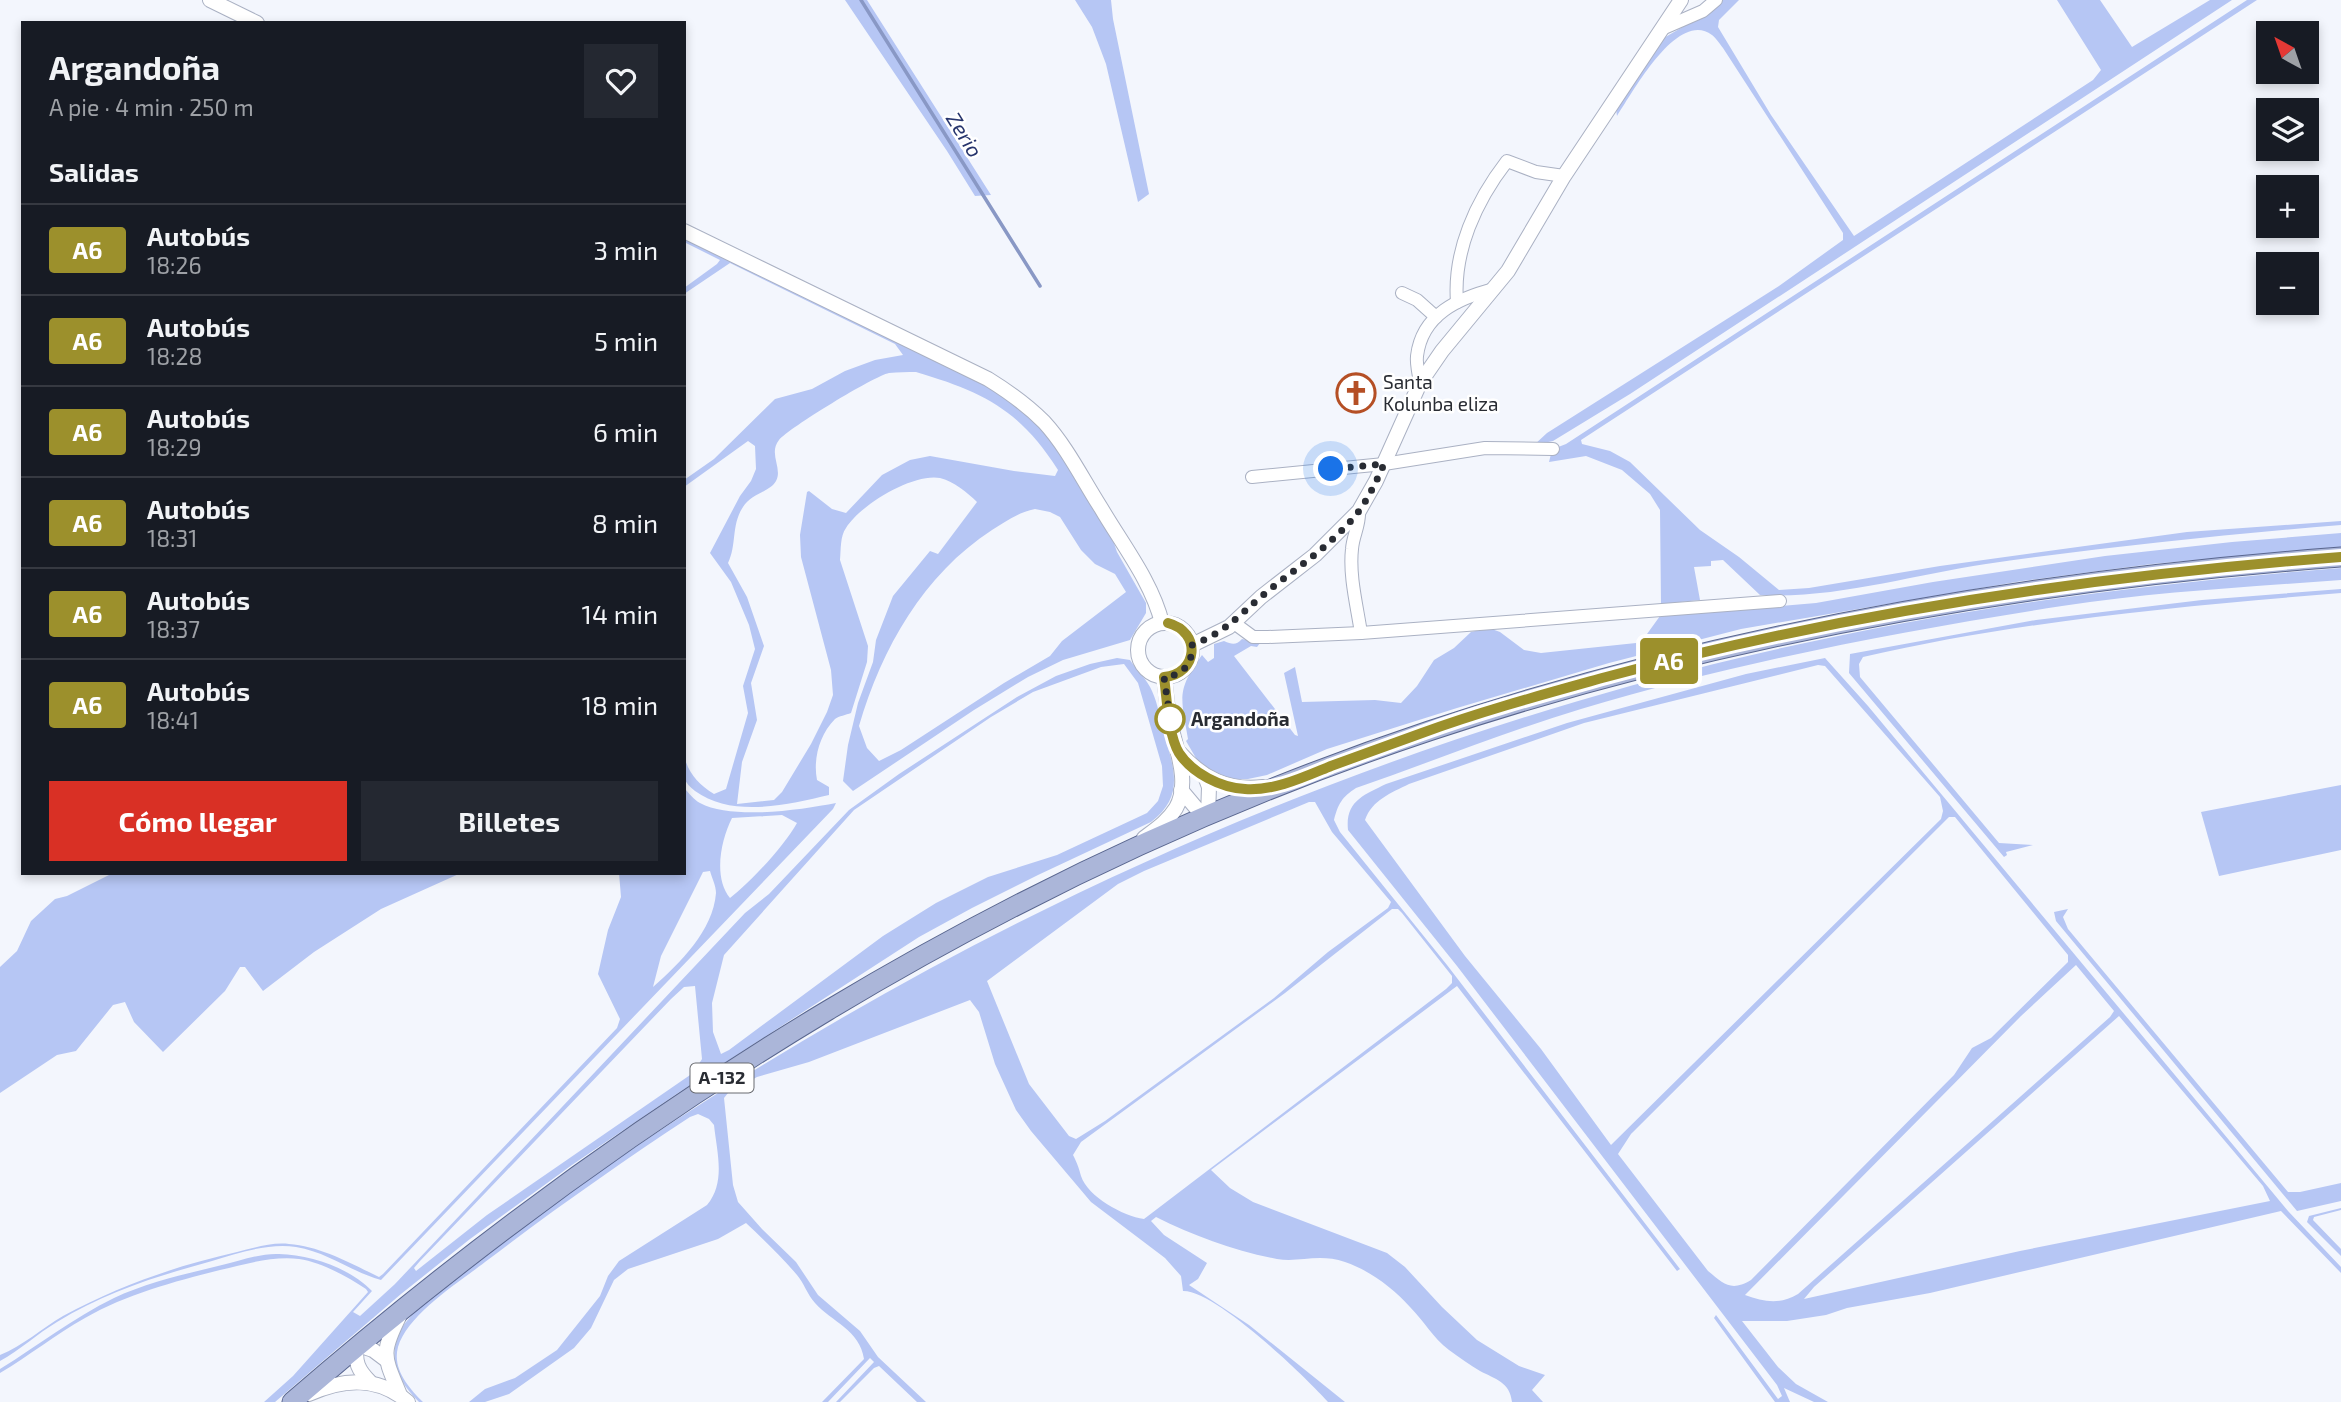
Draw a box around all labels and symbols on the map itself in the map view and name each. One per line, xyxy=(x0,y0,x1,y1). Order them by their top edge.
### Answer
north arrow xyxy=(2256,21,2319,84)
water label: Zerio xyxy=(942,107,989,161)
place label: Santa Kolunba eliza xyxy=(1383,370,1498,415)
church icon: Santa Kolunba eliza xyxy=(1335,372,1377,414)
your location xyxy=(1313,451,1348,486)
line badge: A6 xyxy=(1638,638,1700,684)
marker: Argandoña xyxy=(1155,704,1185,734)
place label: Argandoña xyxy=(1191,707,1290,730)
road number: A-132 xyxy=(690,1064,754,1092)

